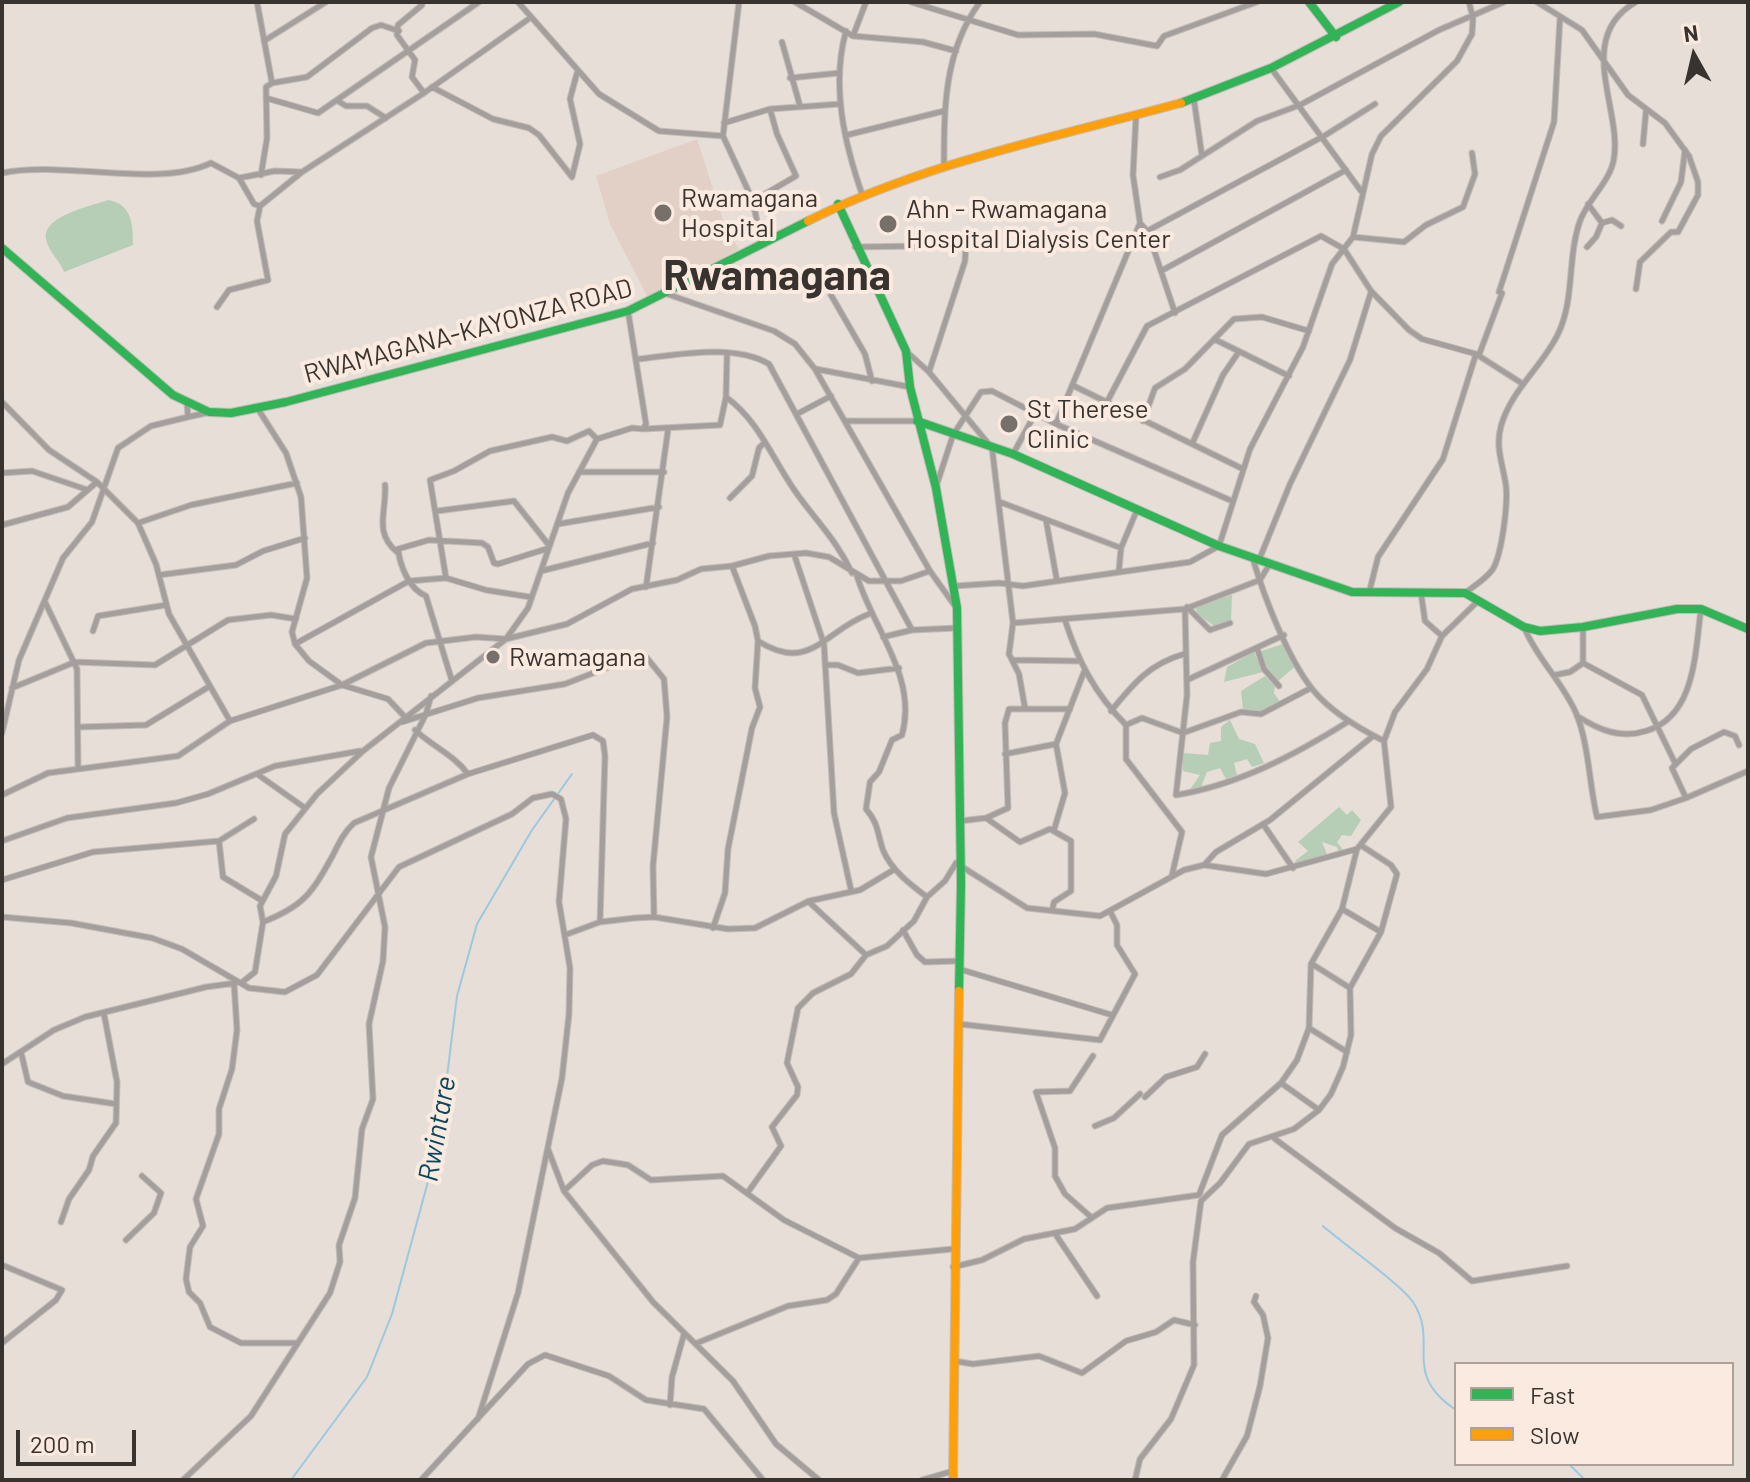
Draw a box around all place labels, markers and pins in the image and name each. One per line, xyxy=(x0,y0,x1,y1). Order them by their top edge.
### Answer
place label: Rwamagana Hospital xyxy=(681,182,818,244)
place label: Ahn - Rwamagana Hospital Dialysis Center xyxy=(906,193,1171,254)
marker: Rwamagana Hospital xyxy=(652,202,674,224)
marker: Ahn - Rwamagana Hospital Dialysis Center xyxy=(877,213,899,235)
place label: St Therese Clinic xyxy=(1027,393,1149,454)
marker: St Therese Clinic xyxy=(998,413,1020,435)
place label: Rwamagana xyxy=(509,641,646,673)
marker: Rwamagana xyxy=(484,648,502,666)

